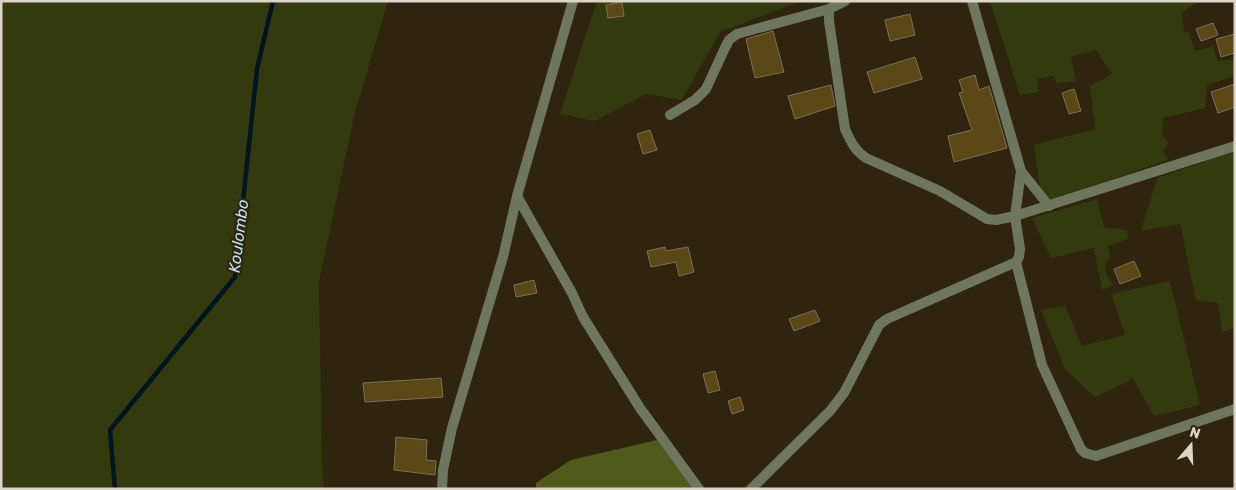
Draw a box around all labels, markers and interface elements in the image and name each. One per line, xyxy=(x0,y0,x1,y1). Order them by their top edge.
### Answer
water label: Koulombo xyxy=(225,198,252,274)
north arrow xyxy=(1166,420,1216,470)
text: N xyxy=(1188,424,1203,443)

